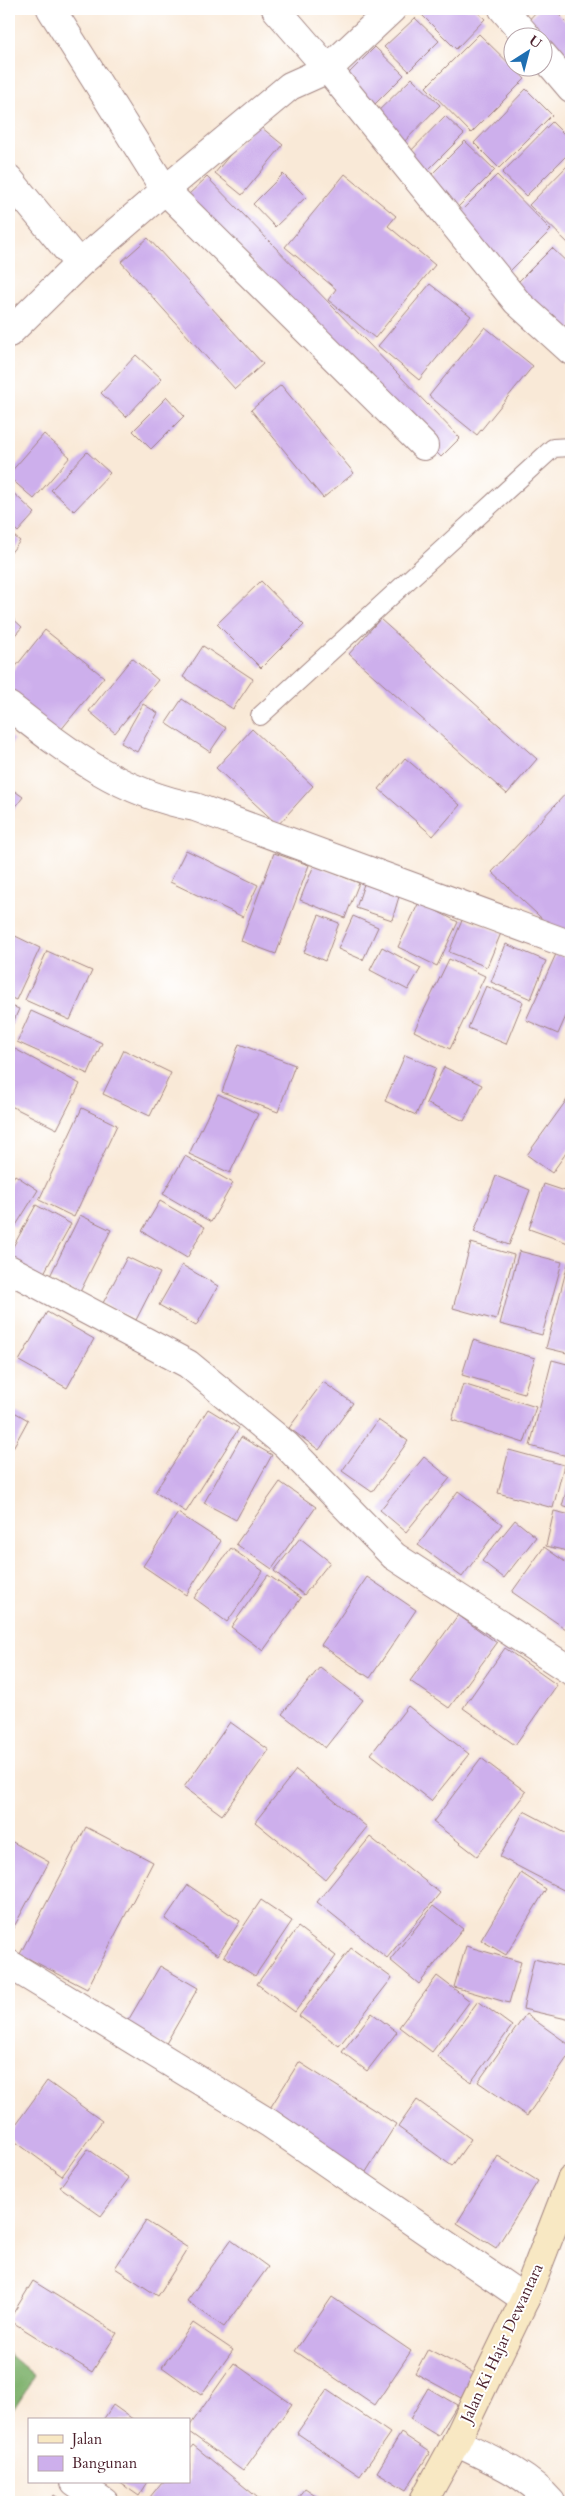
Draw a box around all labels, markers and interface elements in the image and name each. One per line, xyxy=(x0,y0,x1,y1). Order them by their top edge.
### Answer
north arrow xyxy=(502,28,552,78)
text: U xyxy=(525,31,546,53)
street label: Jalan Ki Hajar Dewantara xyxy=(455,2260,549,2428)
legend xyxy=(28,2418,190,2484)
text: Jalan xyxy=(70,2429,103,2449)
text: Bangunan xyxy=(72,2453,138,2473)

